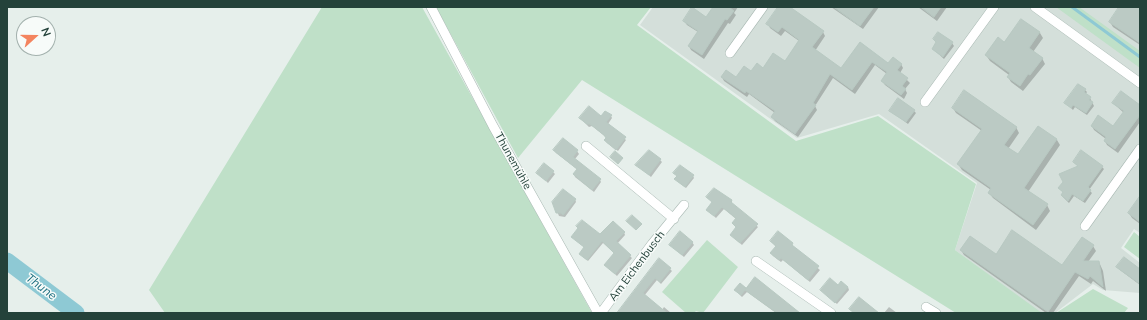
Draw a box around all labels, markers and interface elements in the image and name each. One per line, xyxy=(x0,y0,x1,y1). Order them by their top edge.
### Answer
north arrow xyxy=(16,16,56,56)
text: N xyxy=(38,26,54,38)
street label: Thunemühle xyxy=(492,130,534,192)
street label: Am Eichenbusch xyxy=(606,228,668,304)
water label: Thune xyxy=(23,271,59,303)

